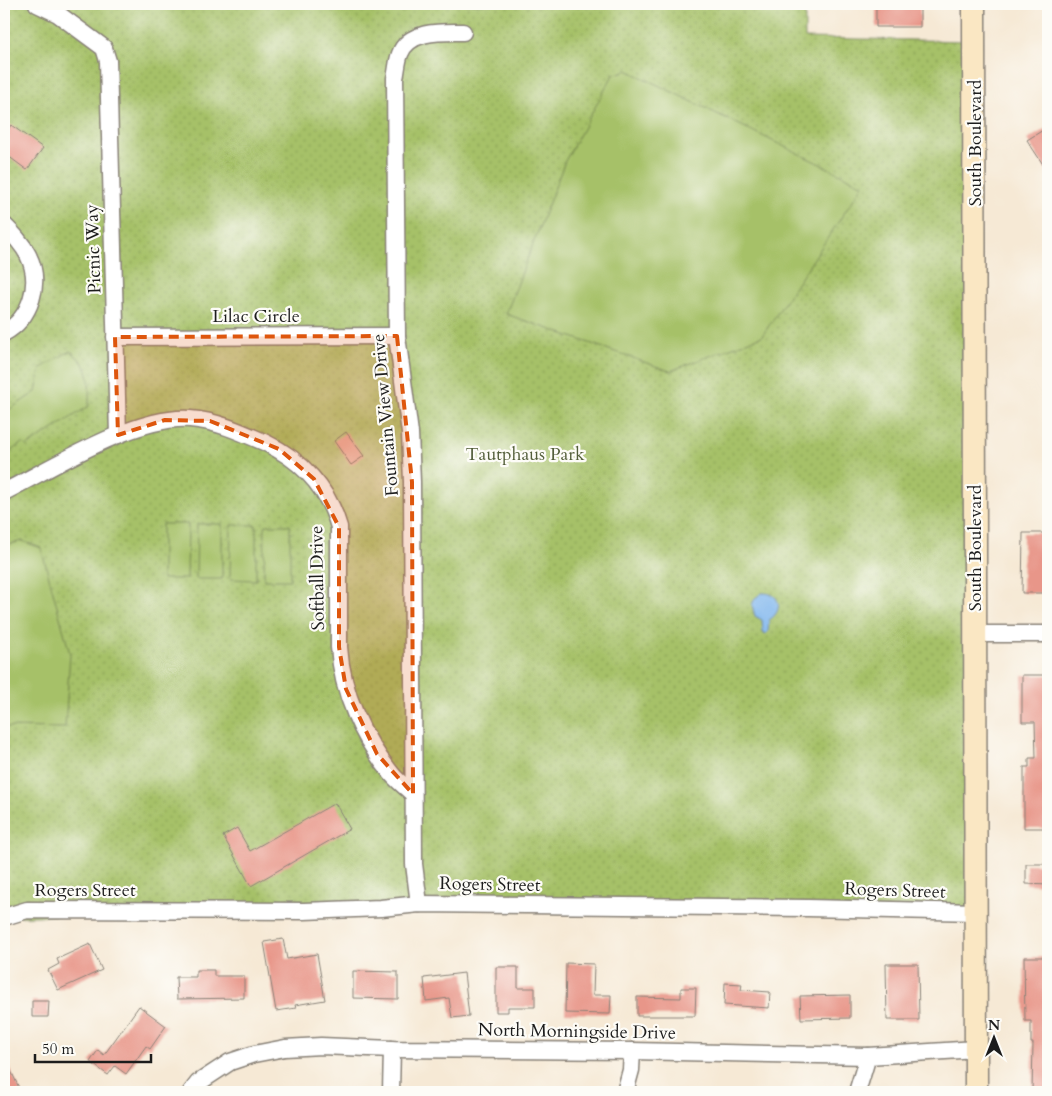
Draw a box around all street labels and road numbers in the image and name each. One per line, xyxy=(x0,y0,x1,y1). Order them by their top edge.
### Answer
street label: South Boulevard xyxy=(963,79,988,206)
street label: Picnic Way xyxy=(79,203,108,294)
street label: Lilac Circle xyxy=(212,304,300,329)
street label: Fountain View Drive xyxy=(366,333,405,497)
street label: South Boulevard xyxy=(963,484,988,611)
street label: Softball Drive xyxy=(304,525,331,631)
street label: Rogers Street xyxy=(439,871,541,898)
street label: Rogers Street xyxy=(844,876,946,905)
street label: Rogers Street xyxy=(34,878,136,903)
street label: North Morningside Drive xyxy=(478,1017,676,1046)

